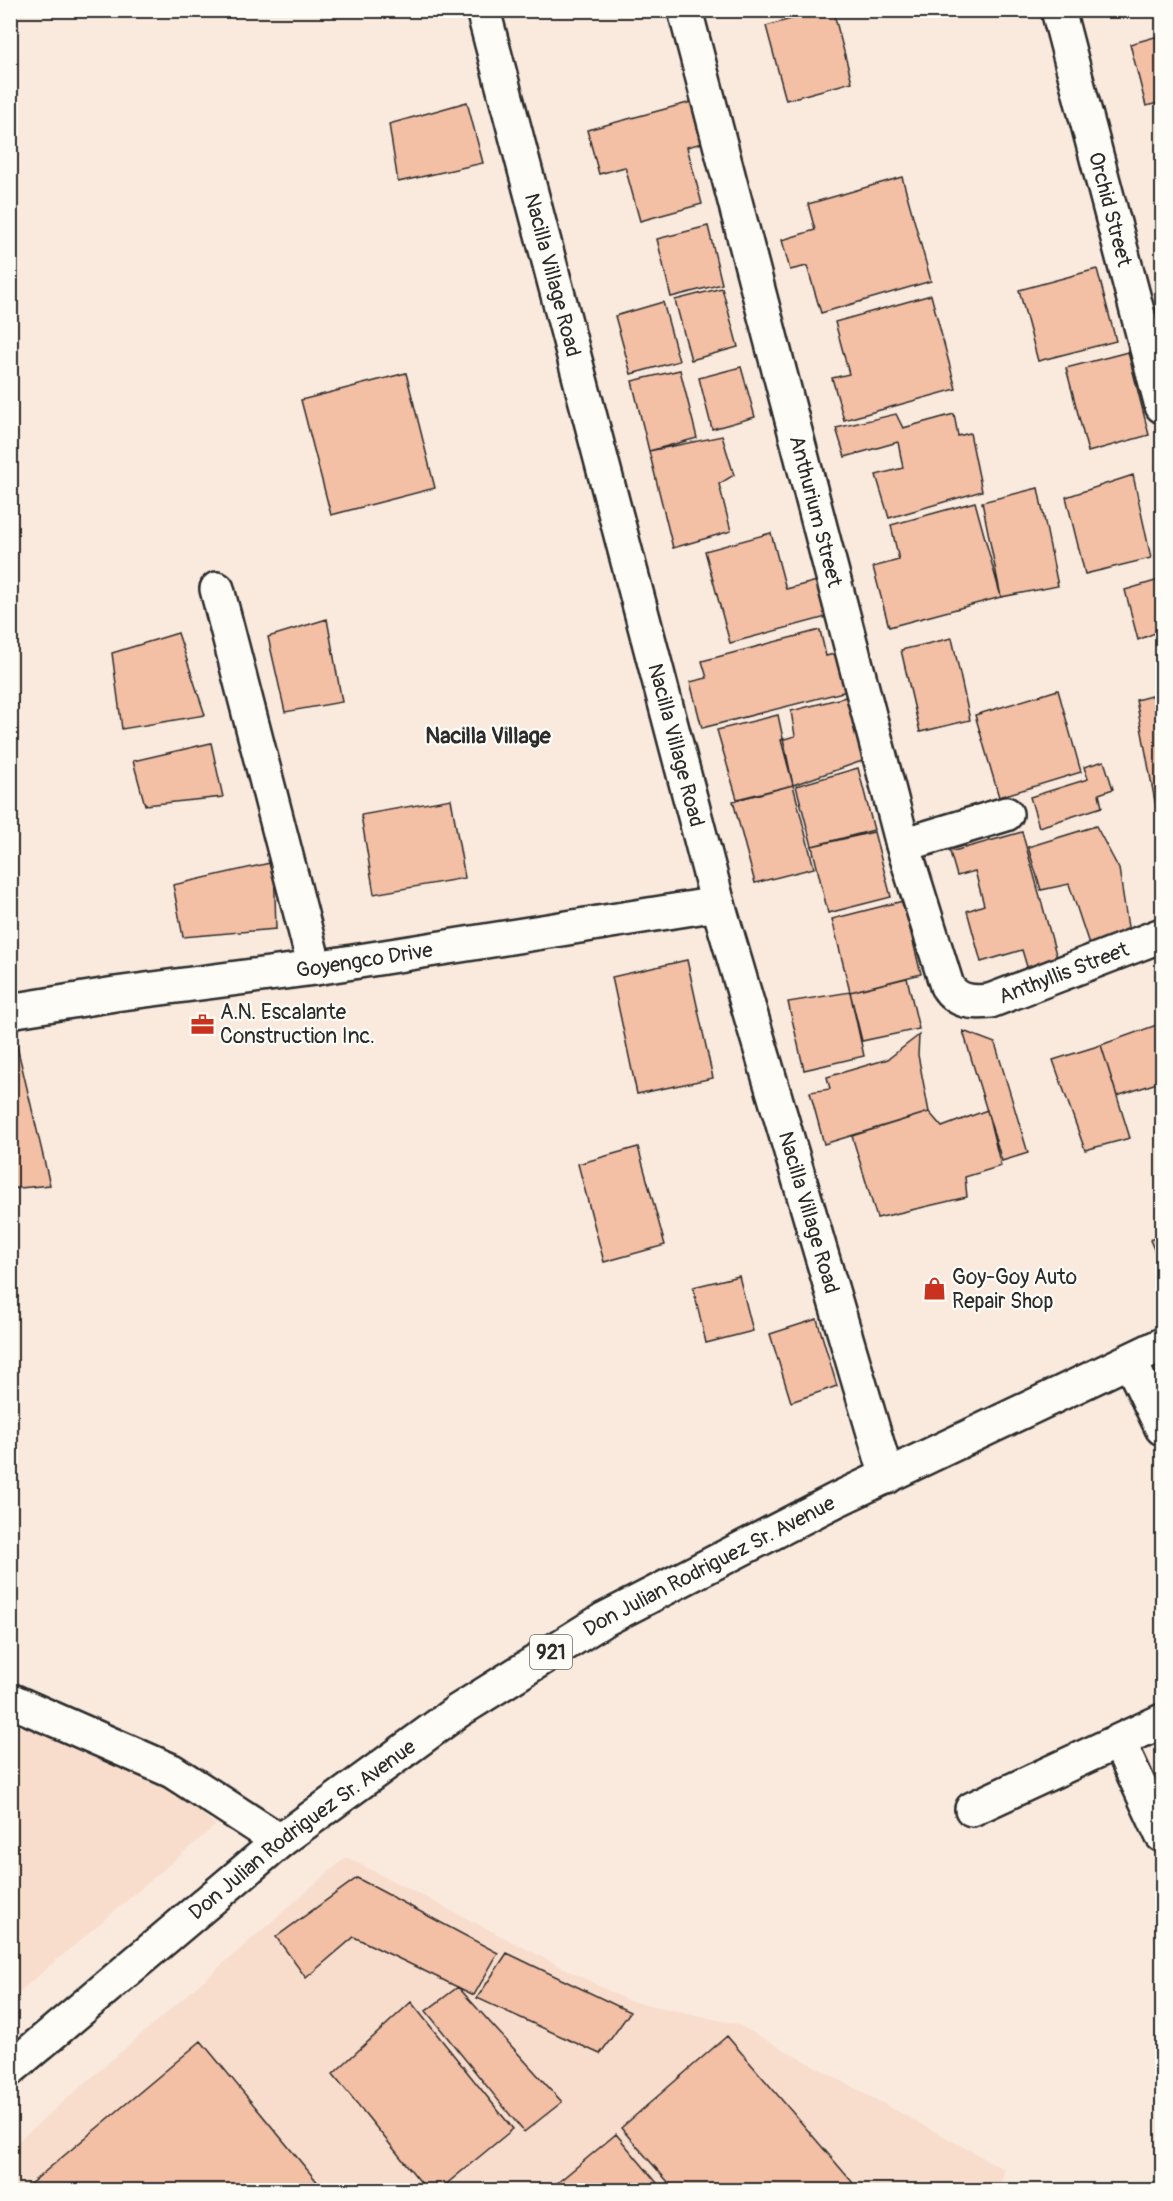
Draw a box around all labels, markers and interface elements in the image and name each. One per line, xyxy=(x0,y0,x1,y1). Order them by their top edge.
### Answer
street label: Orchid Street xyxy=(1082,149,1138,270)
street label: Nacilla Village Road xyxy=(518,190,587,360)
street label: Anthurium Street xyxy=(783,433,849,590)
street label: Nacilla Village Road xyxy=(642,660,711,830)
district label: Nacilla Village xyxy=(425,722,552,750)
street label: Anthyllis Street xyxy=(995,935,1133,1010)
street label: Goyengco Drive xyxy=(294,936,435,984)
place label: A.N. Escalante Construction Inc. xyxy=(220,999,375,1050)
office icon: A.N. Escalante Construction Inc. xyxy=(189,1011,215,1037)
street label: Nacilla Village Road xyxy=(772,1128,846,1297)
place label: Goy-Goy Auto Repair Shop xyxy=(952,1264,1077,1315)
shop icon: Goy-Goy Auto Repair Shop xyxy=(921,1276,947,1302)
street label: Don Julian Rodriguez Sr. Avenue xyxy=(578,1489,840,1643)
road number: 921 xyxy=(530,1635,572,1669)
street label: Don Julian Rodriguez Sr. Avenue xyxy=(183,1733,421,1926)

